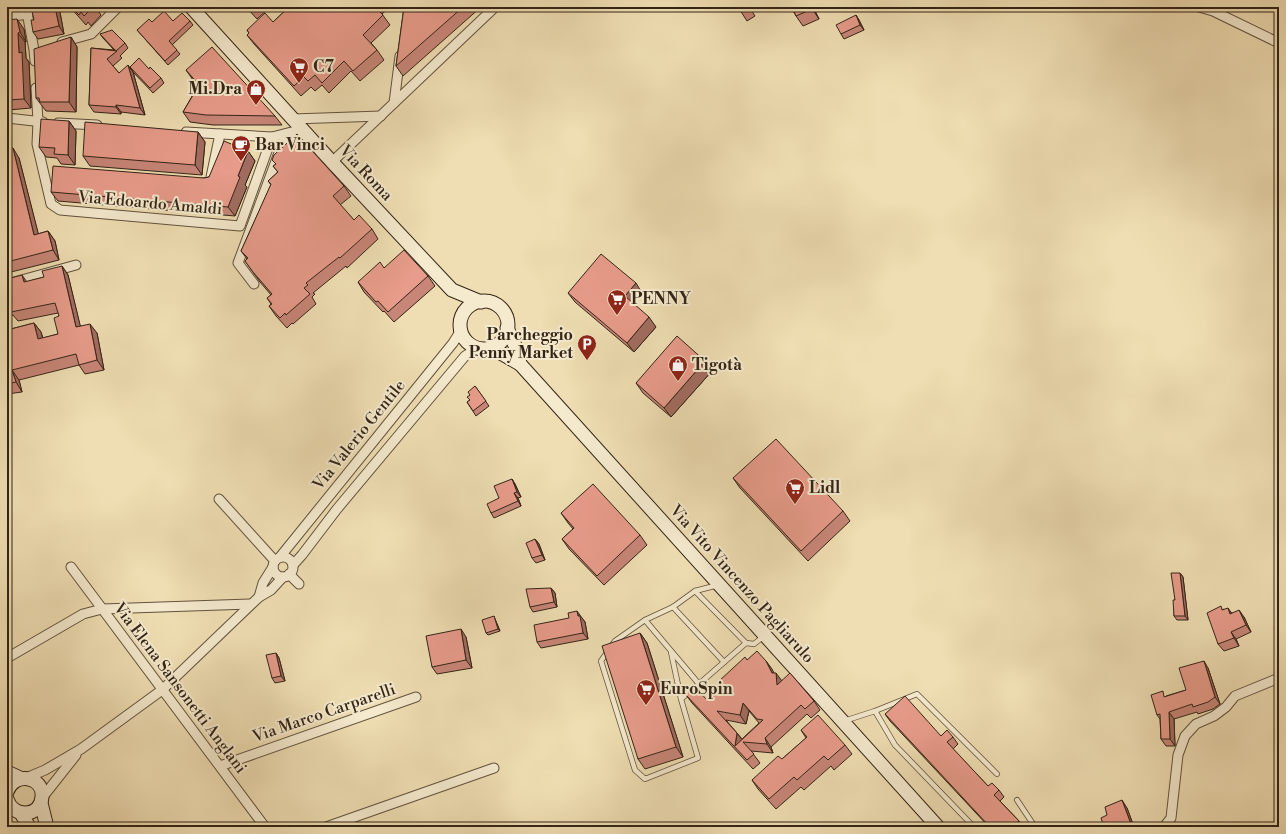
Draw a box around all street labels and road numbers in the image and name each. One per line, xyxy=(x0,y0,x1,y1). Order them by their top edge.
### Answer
street label: Via Roma xyxy=(334,140,398,206)
street label: Via Edoardo Amaldi xyxy=(76,187,223,219)
street label: Via Valerio Gentile xyxy=(308,376,410,495)
street label: Via Vito Vincenzo Pagliarulo xyxy=(665,500,818,667)
street label: Via Elena Sansonetti Anglani xyxy=(109,598,251,777)
street label: Via Marco Carparelli xyxy=(249,679,398,747)

